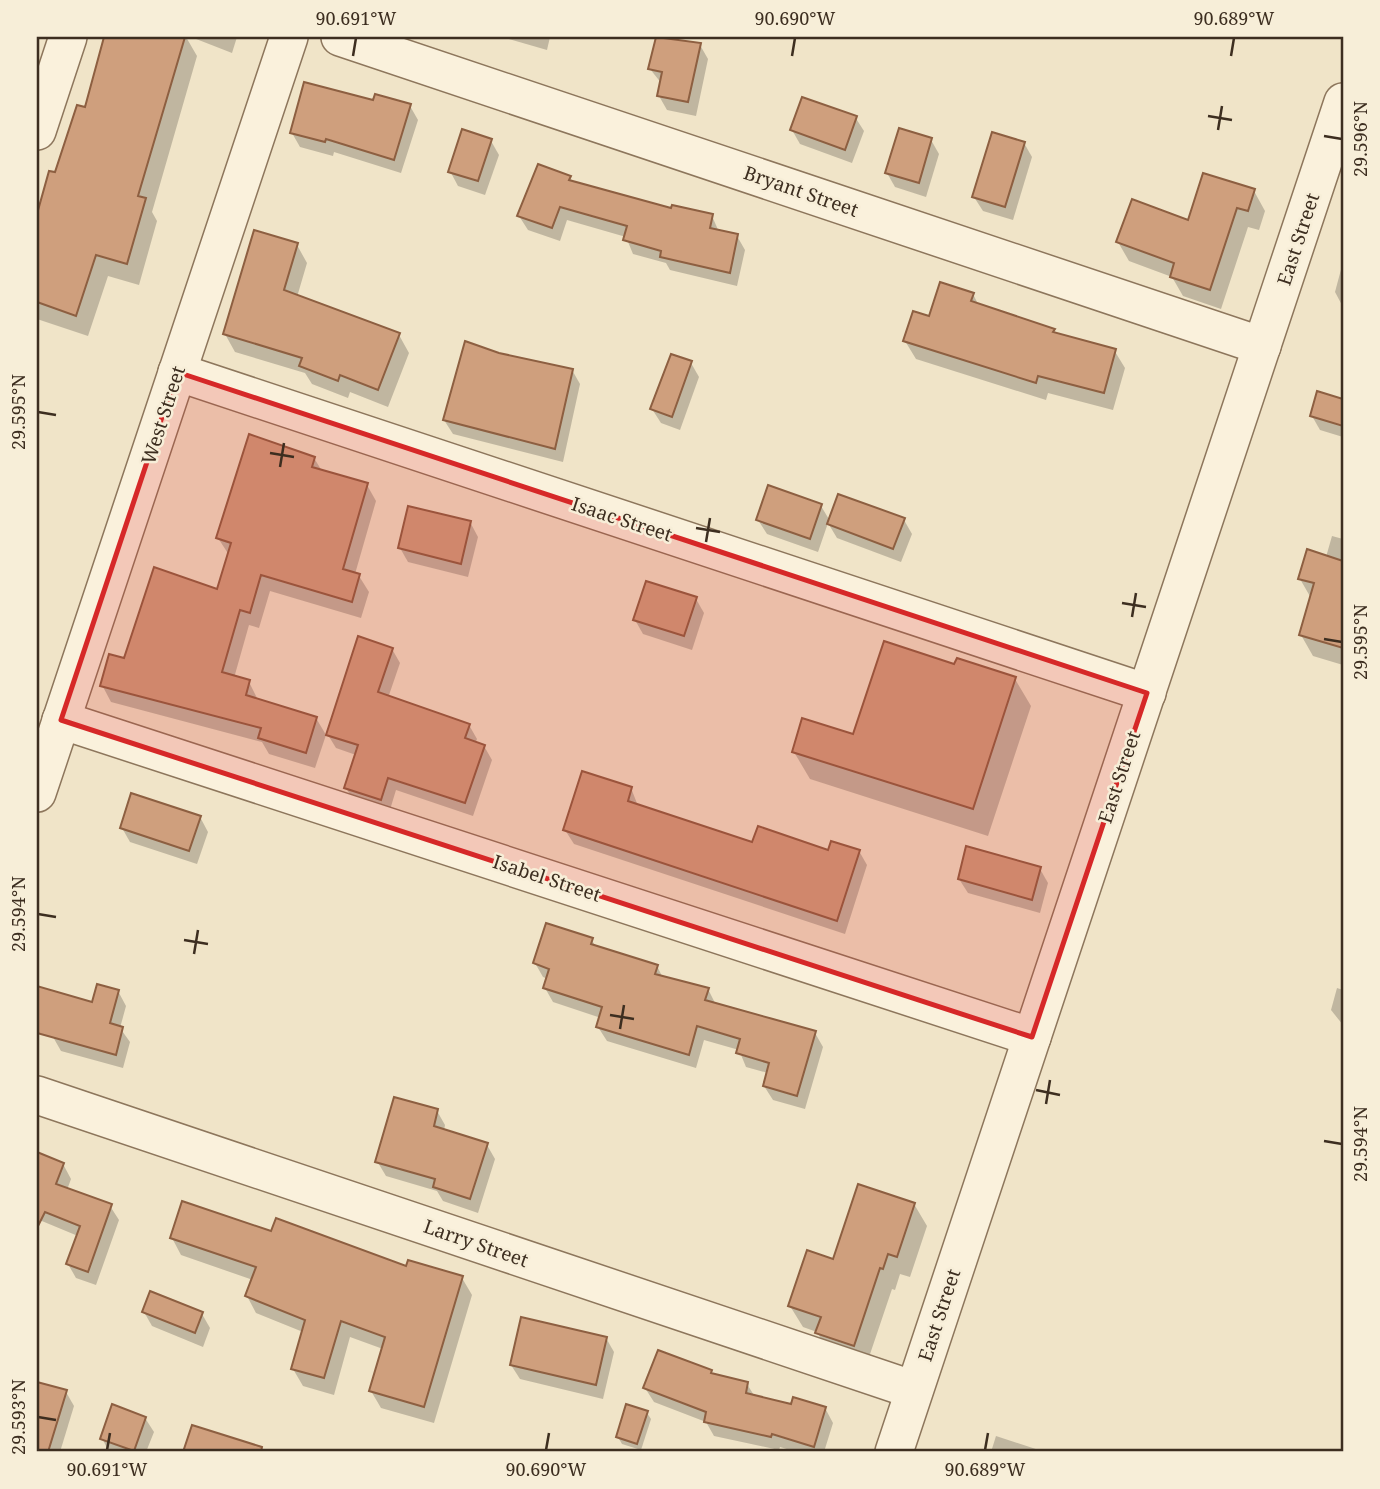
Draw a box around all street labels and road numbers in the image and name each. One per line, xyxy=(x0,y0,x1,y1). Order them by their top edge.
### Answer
street label: Bryant Street xyxy=(740,159,862,223)
street label: East Street xyxy=(1271,189,1325,289)
street label: West Street xyxy=(135,362,191,468)
street label: Isaac Street xyxy=(568,491,676,548)
street label: East Street xyxy=(1092,727,1146,827)
street label: Isabel Street xyxy=(490,848,605,908)
street label: Larry Street xyxy=(420,1213,532,1273)
street label: East Street xyxy=(912,1265,966,1365)

